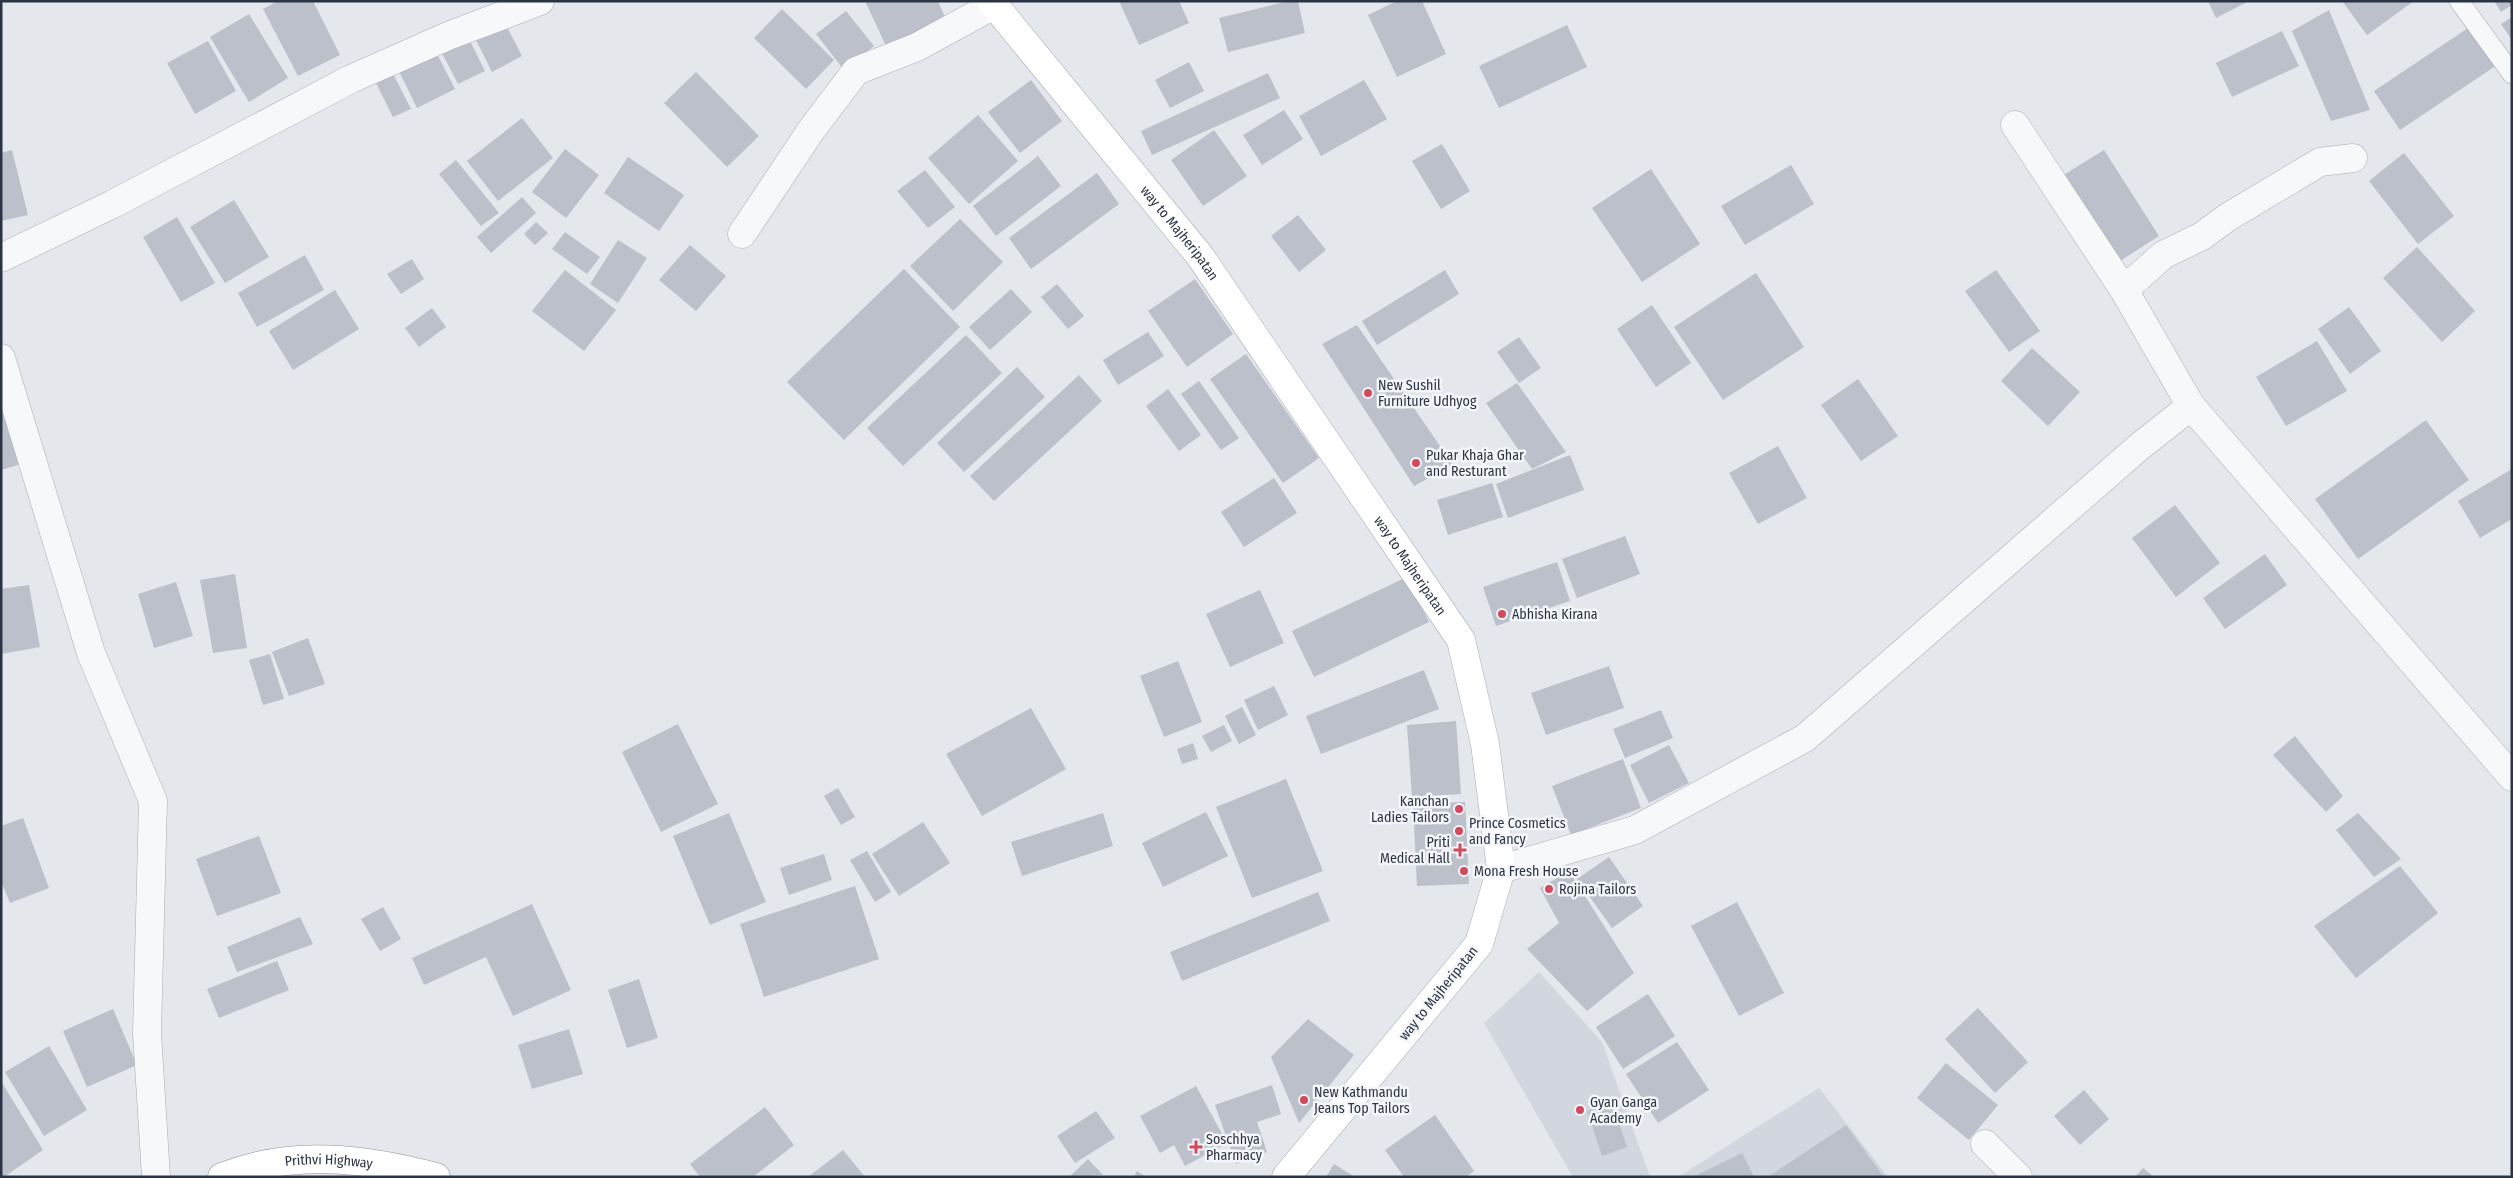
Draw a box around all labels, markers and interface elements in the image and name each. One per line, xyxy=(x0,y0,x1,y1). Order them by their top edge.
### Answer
street label: way to Majheripatan xyxy=(1137,182,1222,284)
place label: New Sushil Furniture Udhyog xyxy=(1378,377,1477,410)
marker: New Sushil Furniture Udhyog xyxy=(1362,387,1374,399)
place label: Pukar Khaja Ghar and Resturant xyxy=(1426,447,1524,480)
marker: Pukar Khaja Ghar and Resturant xyxy=(1410,457,1422,469)
street label: way to Majheripatan xyxy=(1370,513,1450,619)
place label: Abhisha Kirana xyxy=(1512,606,1598,623)
marker: Abhisha Kirana xyxy=(1496,608,1508,620)
place label: Kanchan Ladies Tailors xyxy=(1371,793,1449,826)
marker: Kanchan Ladies Tailors xyxy=(1453,803,1465,815)
place label: Prince Cosmetics and Fancy xyxy=(1469,815,1566,848)
marker: Prince Cosmetics and Fancy xyxy=(1453,825,1465,837)
place label: Priti Medical Hall xyxy=(1380,834,1450,867)
marker: Priti Medical Hall xyxy=(1454,844,1466,856)
place label: Mona Fresh House xyxy=(1474,863,1579,880)
marker: Mona Fresh House xyxy=(1458,865,1470,877)
place label: Rojina Tailors xyxy=(1559,881,1636,898)
marker: Rojina Tailors xyxy=(1543,883,1555,895)
street label: way to Majheripatan xyxy=(1395,943,1481,1044)
place label: New Kathmandu Jeans Top Tailors xyxy=(1314,1084,1410,1117)
marker: New Kathmandu Jeans Top Tailors xyxy=(1298,1094,1310,1106)
place label: Gyan Ganga Academy xyxy=(1590,1094,1657,1127)
marker: Gyan Ganga Academy xyxy=(1574,1104,1586,1116)
place label: Soschhya Pharmacy xyxy=(1206,1131,1263,1164)
marker: Soschhya Pharmacy xyxy=(1190,1141,1202,1153)
street label: Prithvi Highway xyxy=(284,1151,375,1172)

